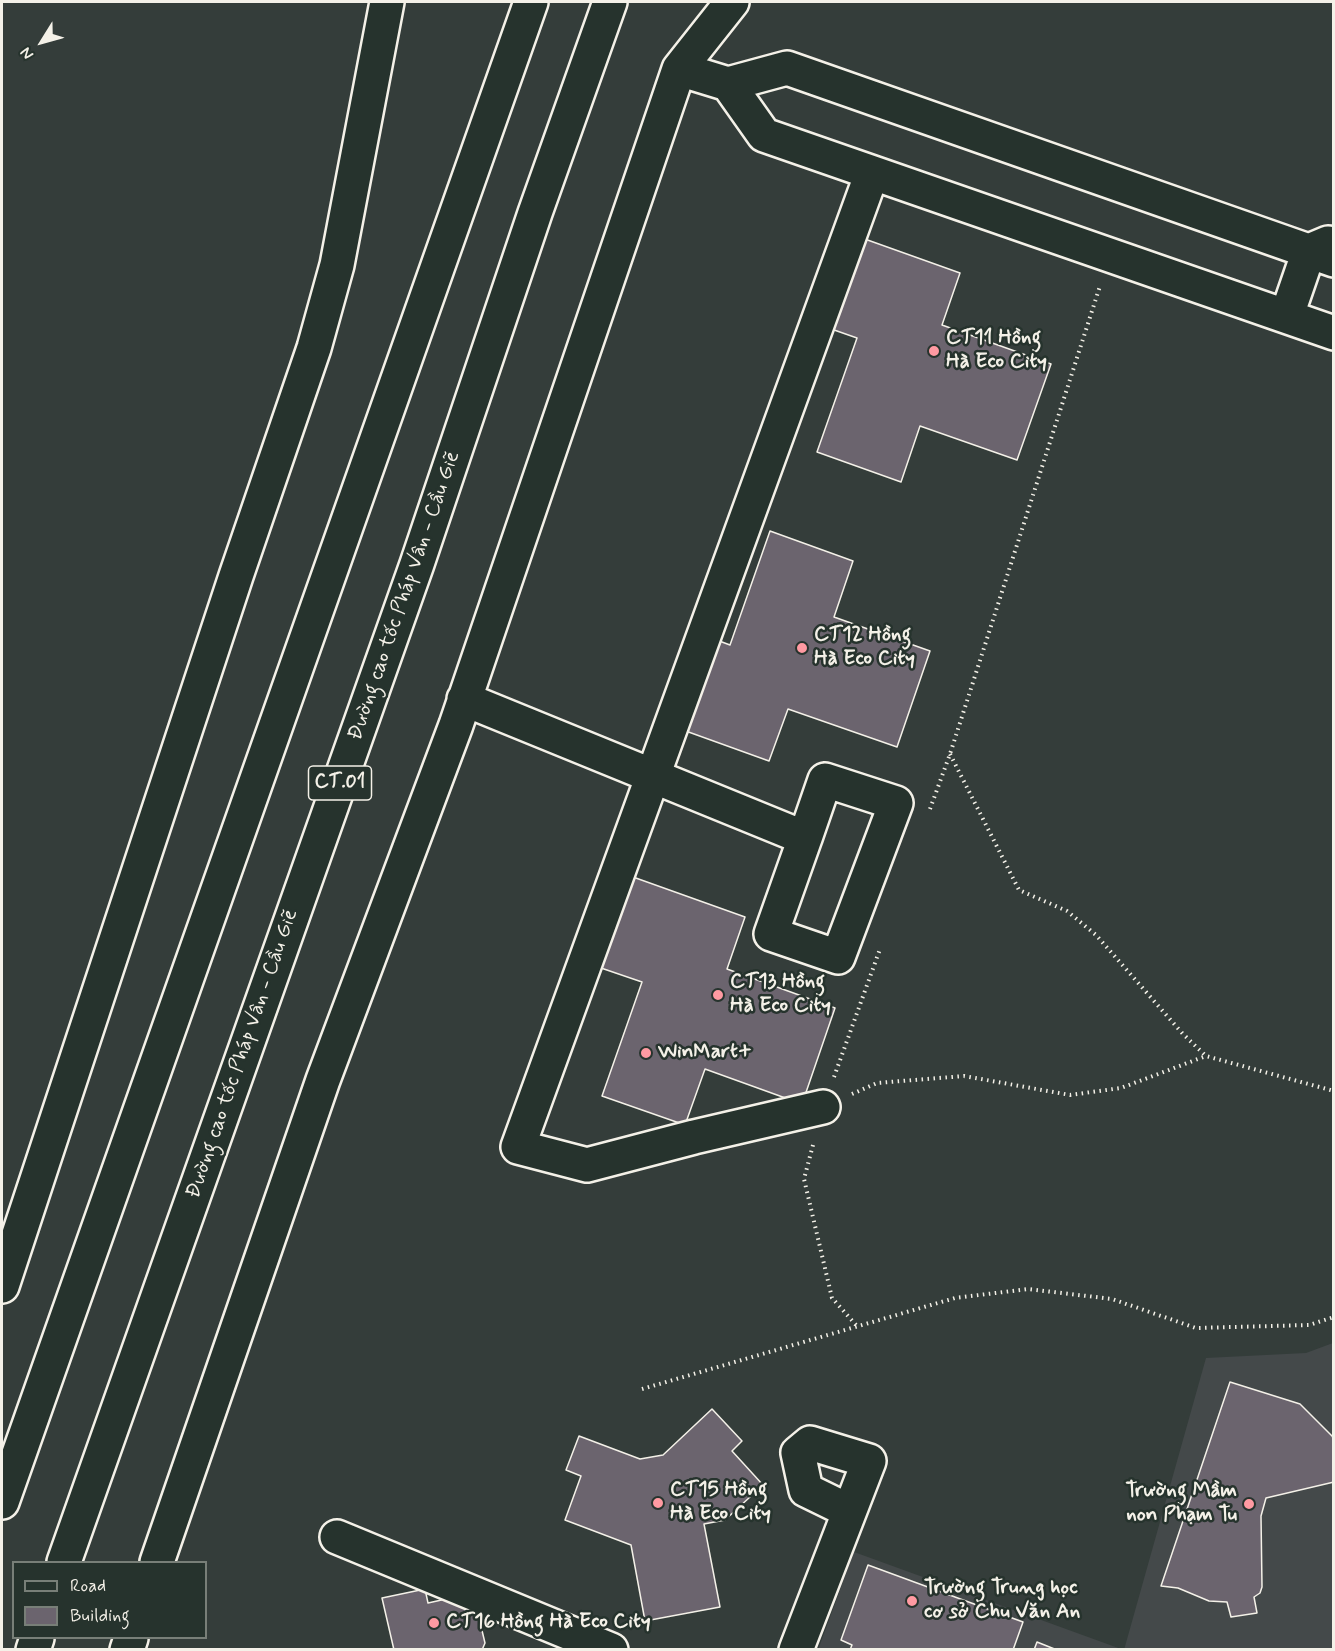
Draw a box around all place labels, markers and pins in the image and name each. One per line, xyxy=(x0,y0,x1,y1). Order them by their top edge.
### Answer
place label: CT11 Hồng Hà Eco City xyxy=(946,326,1047,376)
marker: CT11 Hồng Hà Eco City xyxy=(927,344,941,358)
place label: CT12 Hồng Hà Eco City xyxy=(814,623,915,673)
marker: CT12 Hồng Hà Eco City xyxy=(795,641,809,655)
place label: CT13 Hồng Hà Eco City xyxy=(730,970,831,1020)
marker: CT13 Hồng Hà Eco City xyxy=(711,988,725,1002)
place label: WinMart+ xyxy=(658,1040,752,1066)
marker: WinMart+ xyxy=(639,1046,653,1060)
place label: CT15 Hồng Hà Eco City xyxy=(670,1478,771,1528)
place label: Trường Mầm non Phạm Tu xyxy=(1125,1479,1237,1529)
marker: CT15 Hồng Hà Eco City xyxy=(651,1496,665,1510)
marker: Trường Mầm non Phạm Tu xyxy=(1242,1497,1256,1511)
place label: Trường Trung học cơ sở Chu Văn An xyxy=(924,1576,1080,1626)
marker: Trường Trung học cơ sở Chu Văn An xyxy=(905,1594,919,1608)
place label: CT16 Hồng Hà Eco City xyxy=(446,1610,651,1636)
marker: CT16 Hồng Hà Eco City xyxy=(427,1616,441,1630)

